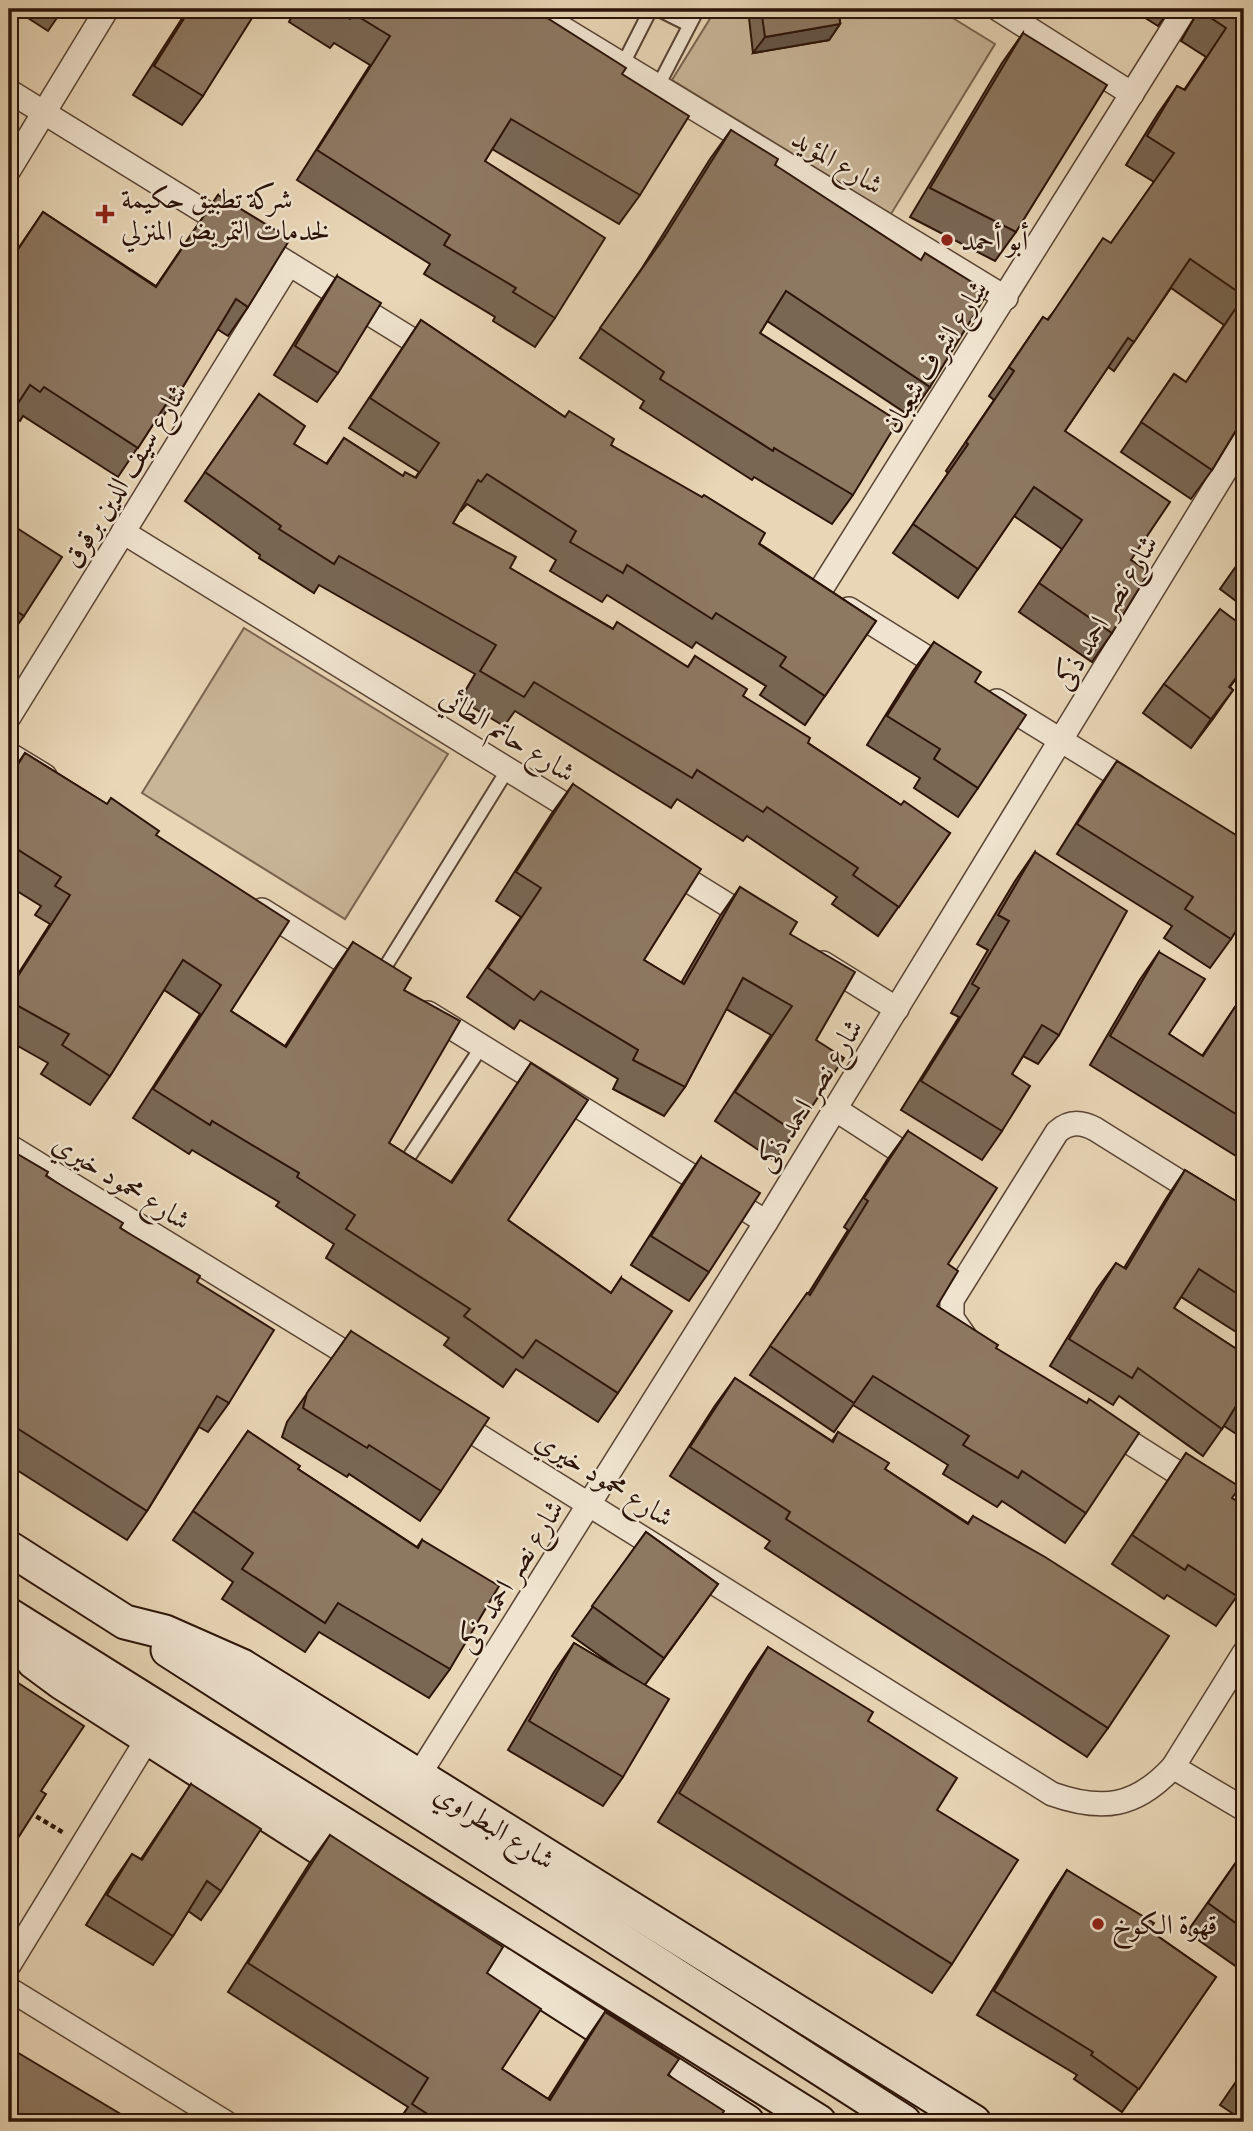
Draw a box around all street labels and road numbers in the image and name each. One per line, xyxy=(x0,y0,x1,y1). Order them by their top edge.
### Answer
street label: شارع المؤيد xyxy=(783,121,890,207)
street label: شارع اشرف شعبان xyxy=(873,273,1000,442)
street label: شارع سيف الدين برقوق xyxy=(54,377,200,577)
street label: شارع نصر احمد ذكى xyxy=(1045,528,1171,699)
street label: شارع حاتم الطائي xyxy=(430,679,582,796)
street label: شارع نصر احمد ذكى xyxy=(748,1012,876,1182)
street label: شارع محمود خيري xyxy=(43,1125,197,1243)
street label: شارع محمود خيري xyxy=(526,1422,680,1540)
street label: شارع نصر احمد ذكى xyxy=(449,1493,577,1663)
street label: شارع البطراوي xyxy=(425,1776,562,1882)

